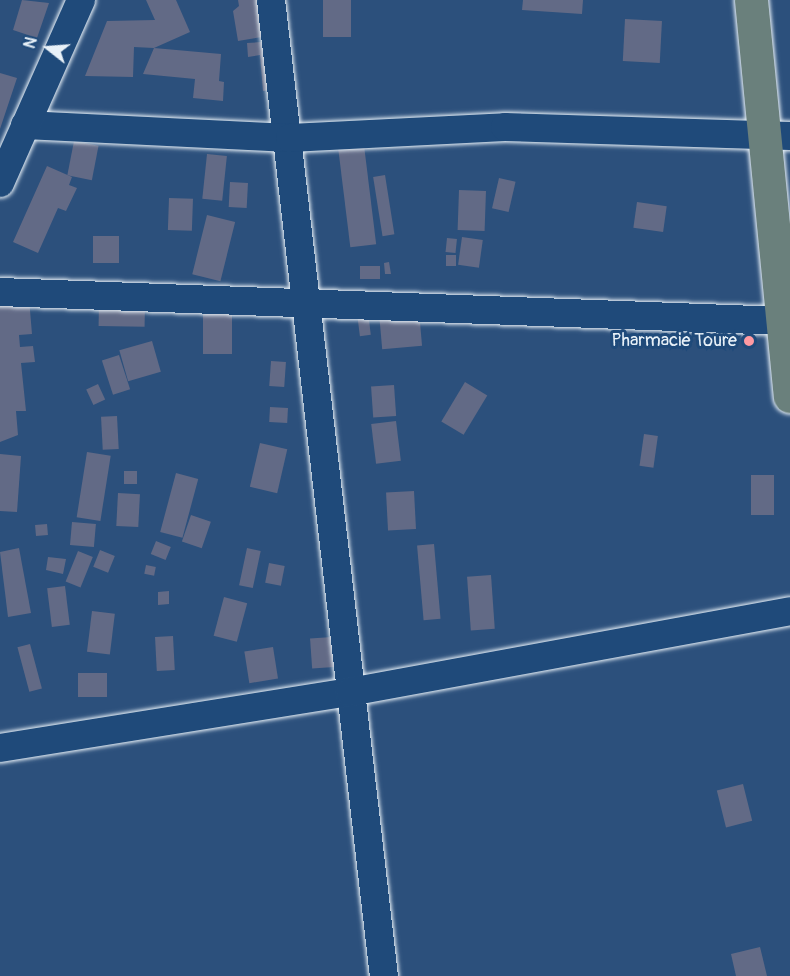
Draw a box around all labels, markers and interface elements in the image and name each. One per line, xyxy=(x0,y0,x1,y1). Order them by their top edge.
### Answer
north arrow xyxy=(18,18,78,78)
text: N xyxy=(20,35,42,51)
place label: Pharmacie Toure xyxy=(612,330,737,352)
marker: Pharmacie Toure xyxy=(742,334,756,348)

